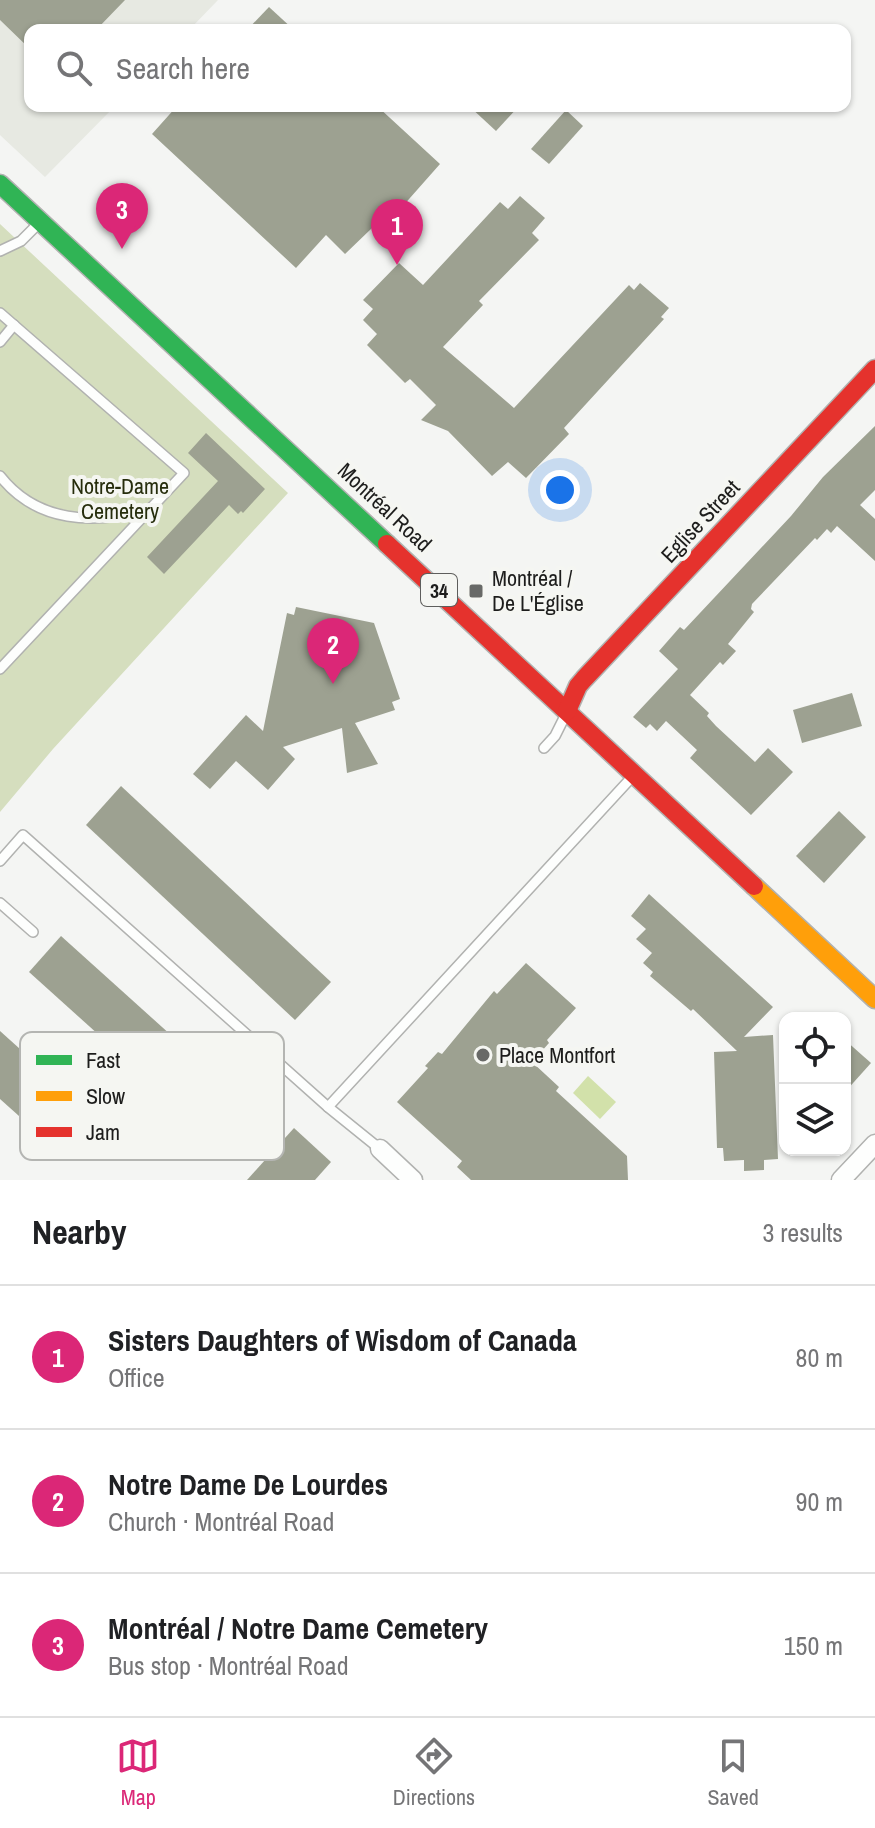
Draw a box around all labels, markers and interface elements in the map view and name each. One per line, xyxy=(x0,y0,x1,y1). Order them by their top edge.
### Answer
search box xyxy=(24,24,851,112)
icon: search xyxy=(52,46,96,90)
text: Search here xyxy=(116,48,250,88)
pin: 3 xyxy=(96,183,148,249)
pin: 1 xyxy=(371,199,423,265)
street label: Montréal Road xyxy=(332,456,438,558)
your location xyxy=(540,470,580,510)
park label: Notre-Dame Cemetery xyxy=(71,471,169,526)
street label: Eglise Street xyxy=(654,473,746,569)
place label: Montréal / De L'Église xyxy=(492,563,584,618)
road number: 34 xyxy=(421,574,457,606)
marker: Montréal / De L'Église xyxy=(467,582,485,600)
pin: 2 xyxy=(307,618,359,684)
map controls xyxy=(779,1012,851,1156)
button: locate xyxy=(779,1012,851,1084)
legend xyxy=(20,1032,284,1160)
place label: Place Montfort xyxy=(499,1040,615,1070)
text: Fast xyxy=(86,1045,120,1075)
marker: Place Montfort xyxy=(474,1046,492,1064)
text: Slow xyxy=(86,1081,125,1111)
button: layers xyxy=(779,1084,851,1156)
text: Jam xyxy=(86,1117,120,1147)
text: Nearby xyxy=(32,1209,127,1255)
text: 3 results xyxy=(762,1215,843,1250)
text: Sisters Daughters of Wisdom of Canada xyxy=(108,1320,577,1360)
text: 1 xyxy=(52,1340,64,1375)
text: 80 m xyxy=(796,1340,843,1375)
text: Office xyxy=(108,1360,165,1395)
text: Notre Dame De Lourdes xyxy=(108,1464,388,1504)
text: 2 xyxy=(52,1484,64,1519)
text: 90 m xyxy=(796,1484,843,1519)
text: Church · Montréal Road xyxy=(108,1504,334,1539)
text: Montréal / Notre Dame Cemetery xyxy=(108,1608,488,1648)
text: 3 xyxy=(52,1628,64,1663)
text: 150 m xyxy=(784,1628,843,1663)
text: Bus stop · Montréal Road xyxy=(108,1648,349,1683)
tab: Map xyxy=(116,1734,160,1812)
tab: Directions xyxy=(393,1734,475,1812)
tab: Saved xyxy=(708,1734,759,1812)

